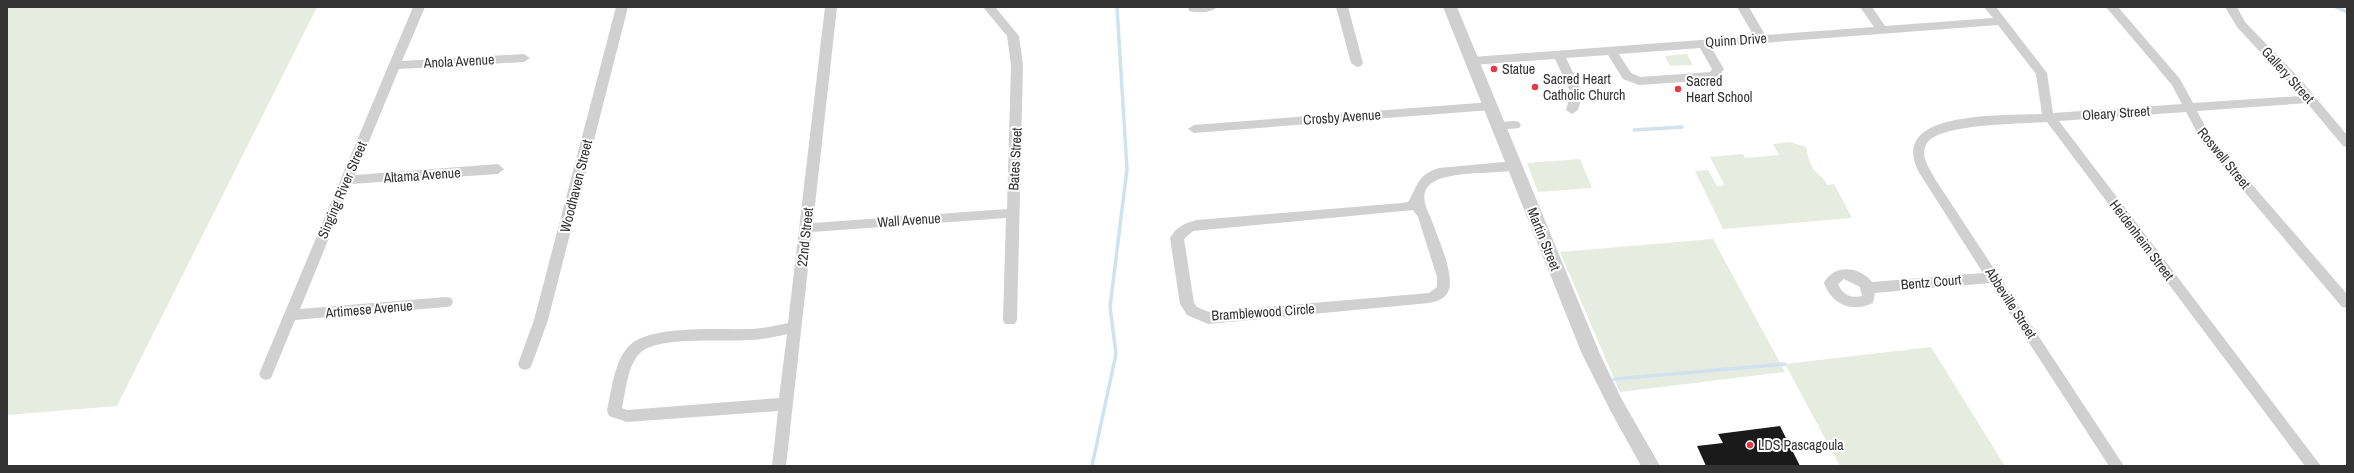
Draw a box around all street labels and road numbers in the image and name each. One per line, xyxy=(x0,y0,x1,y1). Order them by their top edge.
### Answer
street label: Quinn Drive xyxy=(1704,29,1768,51)
street label: Gallery Street xyxy=(2258,43,2318,107)
street label: Anola Avenue xyxy=(422,50,495,72)
street label: Oleary Street xyxy=(2082,102,2150,124)
street label: Crosby Avenue xyxy=(1303,105,1381,129)
street label: Roswell Street xyxy=(2194,124,2254,192)
street label: Bates Street xyxy=(1004,127,1026,191)
street label: Woodhaven Street xyxy=(556,138,596,234)
street label: Singing River Street xyxy=(313,139,371,241)
street label: Altama Avenue xyxy=(382,163,461,187)
street label: Heidenheim Street xyxy=(2106,196,2178,284)
street label: Martin Street xyxy=(1523,205,1565,273)
street label: 22nd Street xyxy=(793,207,817,267)
street label: Wall Avenue xyxy=(877,209,941,231)
street label: Abbeville Street xyxy=(1981,263,2041,342)
street label: Bentz Court xyxy=(1900,270,1962,294)
street label: Artimese Avenue xyxy=(324,296,413,322)
street label: Bramblewood Circle xyxy=(1211,299,1315,325)

